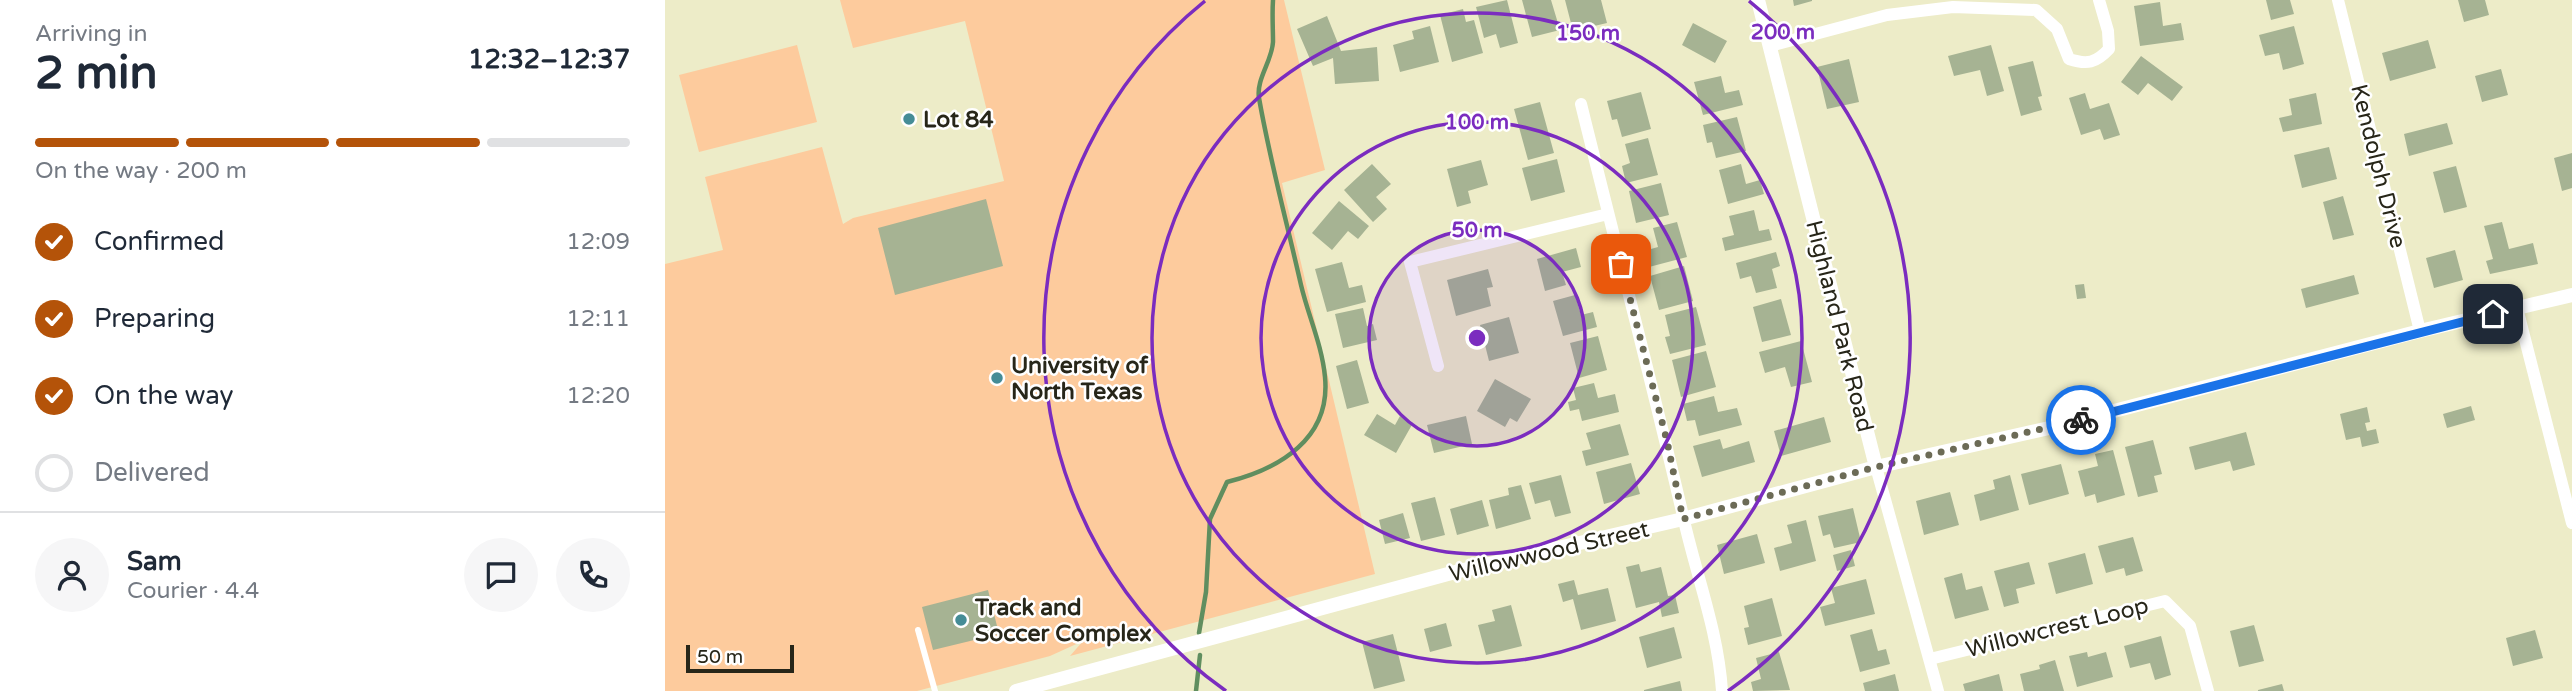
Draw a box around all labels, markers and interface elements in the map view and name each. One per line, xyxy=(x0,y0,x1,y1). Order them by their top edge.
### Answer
text: Arriving in xyxy=(35,20,148,48)
text: 200 m xyxy=(1751,20,1815,45)
text: 150 m xyxy=(1556,21,1620,46)
text: 12:32–12:37 xyxy=(468,44,630,75)
text: 2 min xyxy=(35,46,158,101)
street label: Kendolph Drive xyxy=(2344,81,2412,251)
place label: Lot 84 xyxy=(923,106,994,134)
text: 100 m xyxy=(1445,110,1509,135)
marker: Lot 84 xyxy=(901,111,917,127)
text: On the way · 200 m xyxy=(35,157,247,185)
street label: Highland Park Road xyxy=(1799,217,1879,435)
text: 50 m xyxy=(1451,218,1503,243)
icon: check xyxy=(35,223,73,261)
text: Confirmed xyxy=(94,226,224,257)
text: 12:09 xyxy=(566,228,630,256)
pin xyxy=(1591,234,1651,294)
icon: bag xyxy=(1602,245,1640,283)
pin xyxy=(2463,284,2523,344)
icon: home xyxy=(2474,295,2512,333)
icon: check xyxy=(35,300,73,338)
text: Preparing xyxy=(94,303,215,334)
text: 12:11 xyxy=(566,305,630,333)
centre of rings xyxy=(1465,326,1489,350)
place label: University of North Texas xyxy=(1011,352,1149,406)
marker: University of North Texas xyxy=(989,370,1005,386)
icon: check xyxy=(35,377,73,415)
text: On the way xyxy=(94,380,234,411)
text: 12:20 xyxy=(566,382,630,410)
courier xyxy=(2046,385,2116,455)
icon: bike xyxy=(2062,401,2100,439)
text: Delivered xyxy=(94,457,210,488)
street label: Willowwood Street xyxy=(1446,515,1652,589)
button: person xyxy=(35,538,109,612)
button: chat xyxy=(464,538,538,612)
button: phone xyxy=(556,538,630,612)
text: Sam xyxy=(127,546,182,577)
text: Courier · 4.4 xyxy=(127,577,259,605)
street label: Willowcrest Loop xyxy=(1963,592,2151,664)
place label: Track and Soccer Complex xyxy=(974,594,1152,648)
marker: Track and Soccer Complex xyxy=(953,612,969,628)
scale bar xyxy=(686,642,795,674)
text: 50 m xyxy=(697,646,743,668)

